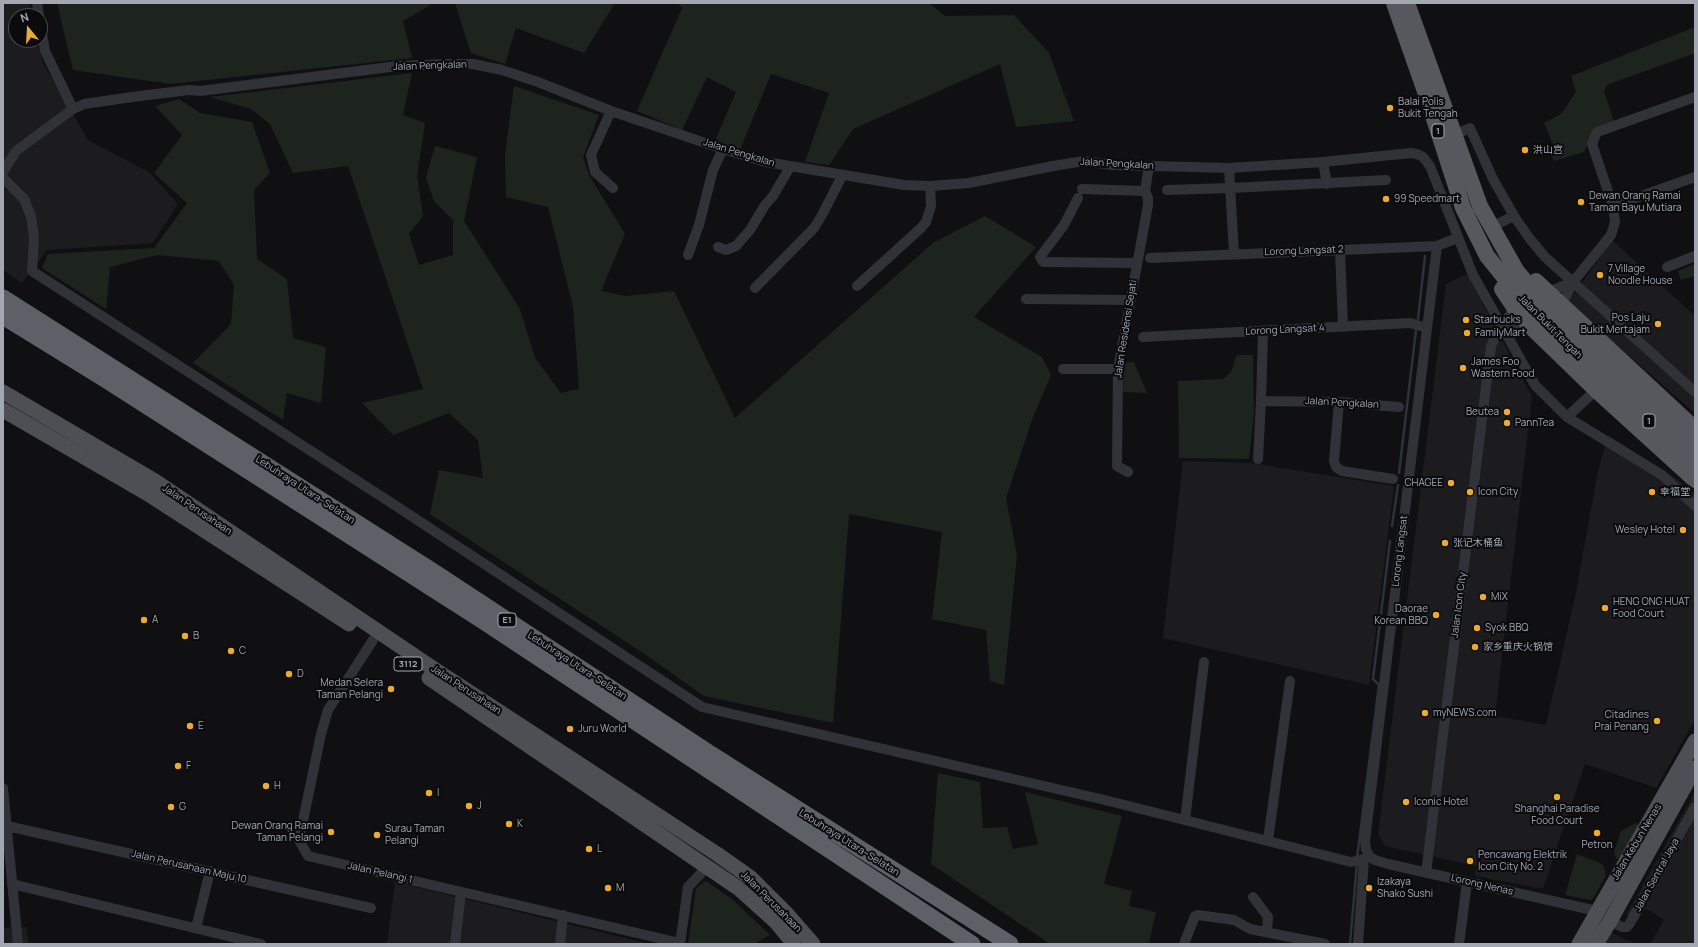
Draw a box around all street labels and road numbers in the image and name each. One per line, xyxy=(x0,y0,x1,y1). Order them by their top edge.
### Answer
street label: Jalan Pengkalan xyxy=(393,59,467,73)
road number: 1 xyxy=(1432,124,1444,138)
street label: Jalan Pengkalan xyxy=(702,136,776,170)
street label: Jalan Pengkalan xyxy=(1080,156,1154,172)
street label: Lorong Langsat 2 xyxy=(1264,244,1344,258)
street label: Jalan Residensi Sejati xyxy=(1112,279,1140,379)
street label: Jalan Bukit Tengah xyxy=(1515,292,1585,362)
street label: Lorong Langsat 4 xyxy=(1245,322,1325,338)
street label: Jalan Pengkalan xyxy=(1305,395,1379,411)
road number: 1 xyxy=(1643,414,1655,428)
street label: Lebuhraya Utara–Selatan xyxy=(253,453,357,527)
street label: Jalan Perusahaan xyxy=(160,482,234,538)
street label: Lorong Langsat xyxy=(1390,515,1410,587)
street label: Jalan Icon City xyxy=(1449,571,1469,639)
road number: E1 xyxy=(498,613,516,627)
street label: Lebuhraya Utara–Selatan xyxy=(525,629,629,703)
road number: 3112 xyxy=(394,657,422,671)
street label: Jalan Perusahaan xyxy=(429,663,503,717)
street label: Jalan Kebun Nenas xyxy=(1610,802,1664,882)
street label: Lebuhraya Utara–Selatan xyxy=(796,807,902,879)
street label: Jalan Sentral Jaya xyxy=(1632,836,1682,914)
street label: Jalan Perusahaan Maju 10 xyxy=(130,848,248,886)
street label: Jalan Pelangi 1 xyxy=(347,860,413,886)
street label: Jalan Perusahaan xyxy=(738,869,804,935)
street label: Lorong Nenas xyxy=(1450,872,1514,898)

